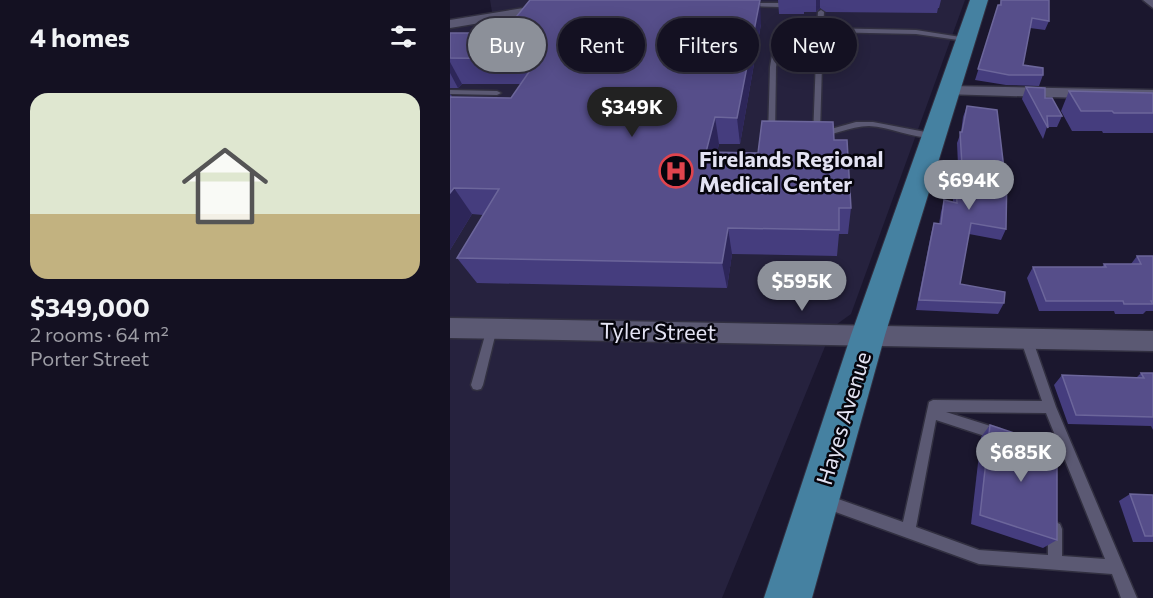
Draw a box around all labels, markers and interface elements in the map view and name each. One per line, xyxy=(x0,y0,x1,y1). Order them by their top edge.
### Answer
chip: Buy xyxy=(468,18,546,72)
chip: Rent xyxy=(558,18,645,72)
chip: Filters xyxy=(657,18,759,72)
chip: New xyxy=(771,18,857,72)
icon: filters xyxy=(387,20,420,53)
text: 4 homes xyxy=(30,21,130,52)
pin: $349K xyxy=(590,87,674,138)
text: $349K xyxy=(601,94,663,118)
icon: home xyxy=(171,132,279,240)
place label: Firelands Regional Medical Center xyxy=(699,145,884,197)
hospital icon: Firelands Regional Medical Center xyxy=(658,153,694,189)
pin: $694K xyxy=(927,160,1011,211)
text: $694K xyxy=(938,167,1000,191)
pin: $595K xyxy=(760,261,844,312)
text: $595K xyxy=(771,268,833,292)
text: $349,000 xyxy=(30,291,150,322)
street label: Tyler Street xyxy=(600,316,716,346)
text: 2 rooms · 64 m² xyxy=(30,322,169,346)
text: Porter Street xyxy=(30,346,149,370)
street label: Hayes Avenue xyxy=(810,348,876,488)
pin: $685K xyxy=(979,432,1063,483)
text: $685K xyxy=(990,439,1052,463)

